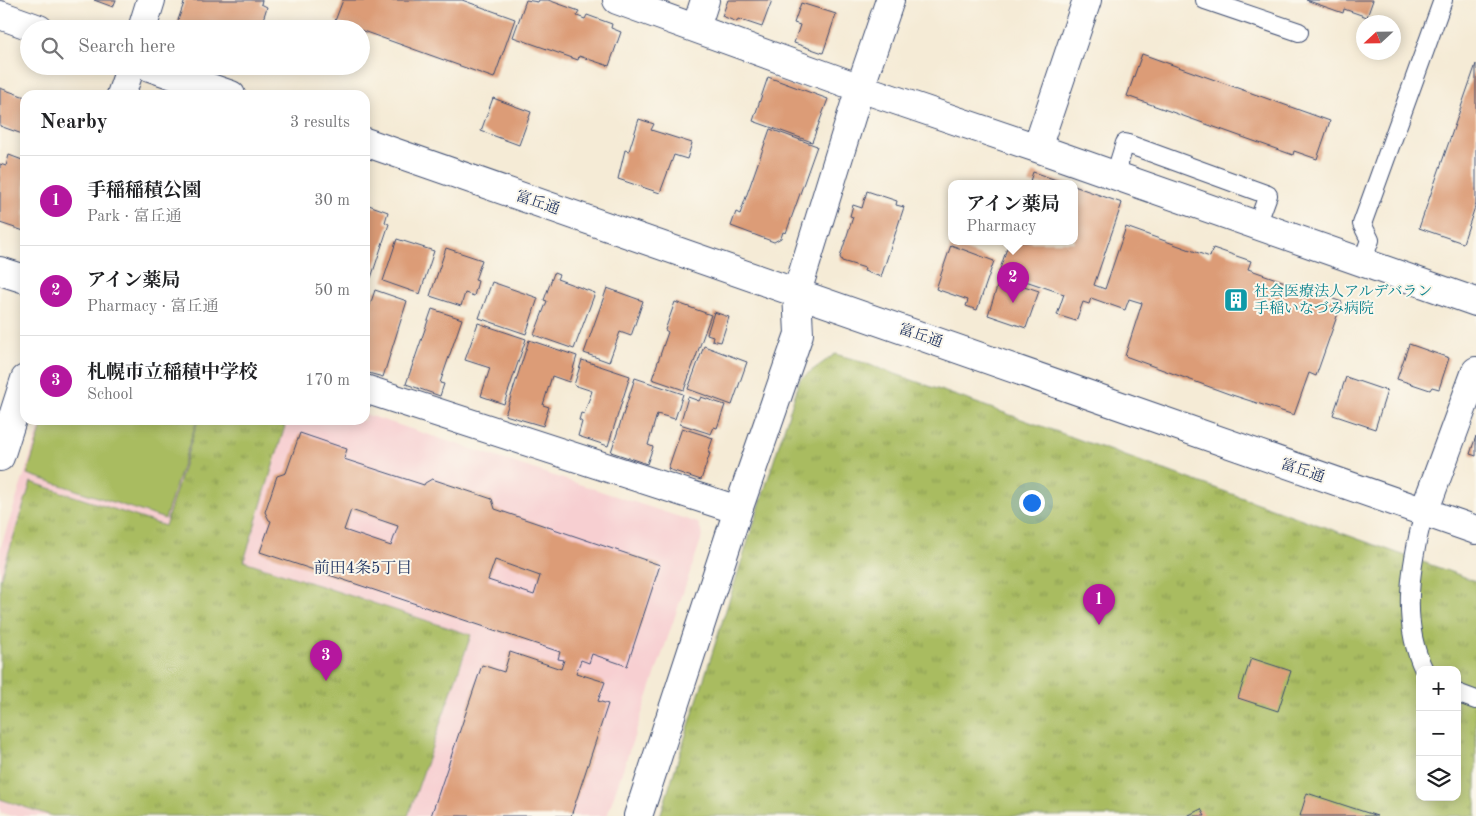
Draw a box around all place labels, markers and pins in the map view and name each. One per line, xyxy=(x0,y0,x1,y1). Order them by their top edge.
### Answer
pin: 2 xyxy=(997,262,1029,303)
place label: 社会医療法人アルデバラン 手稲いなづみ病院 xyxy=(1254,283,1433,317)
building icon: 社会医療法人アルデバラン 手稲いなづみ病院 xyxy=(1223,287,1249,313)
pin: 1 xyxy=(1083,584,1115,625)
pin: 3 xyxy=(310,640,342,681)

